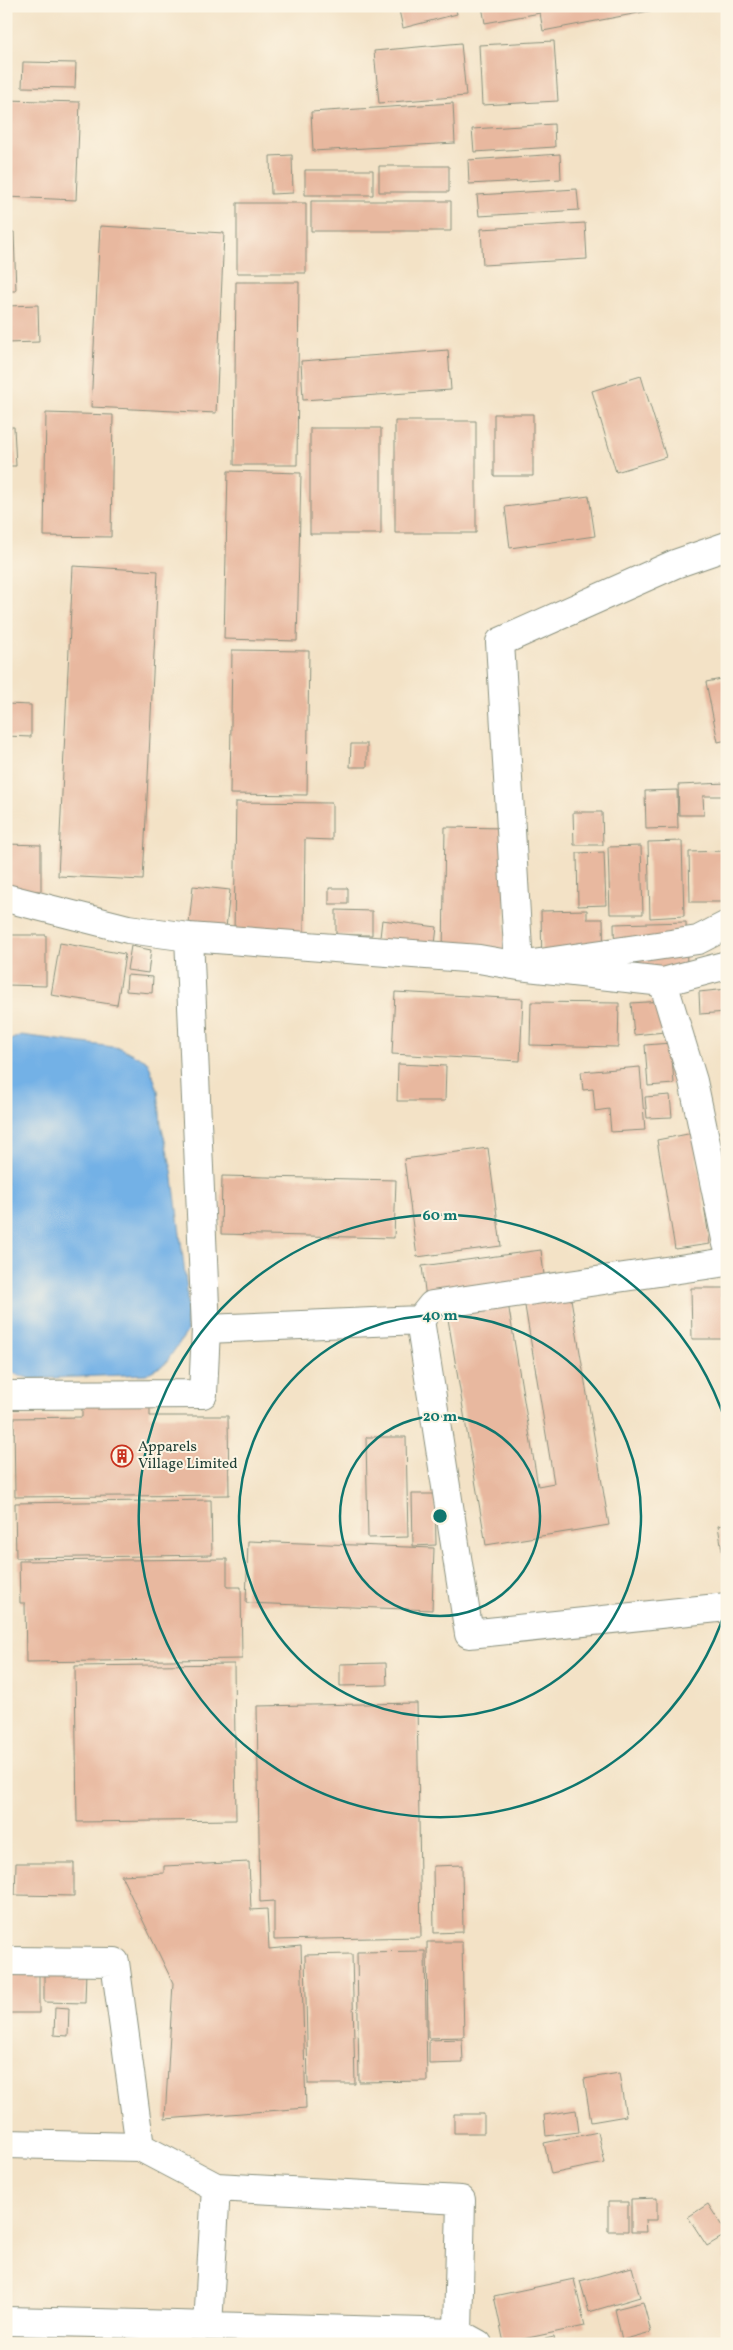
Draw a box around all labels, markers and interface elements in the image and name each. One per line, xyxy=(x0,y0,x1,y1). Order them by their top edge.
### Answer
text: 60 m xyxy=(423,1206,458,1227)
text: 40 m xyxy=(422,1306,458,1327)
text: 20 m xyxy=(423,1407,458,1428)
place label: Apparels Village Limited xyxy=(138,1437,238,1475)
building icon: Apparels Village Limited xyxy=(110,1444,134,1468)
centre of rings xyxy=(431,1507,449,1525)

